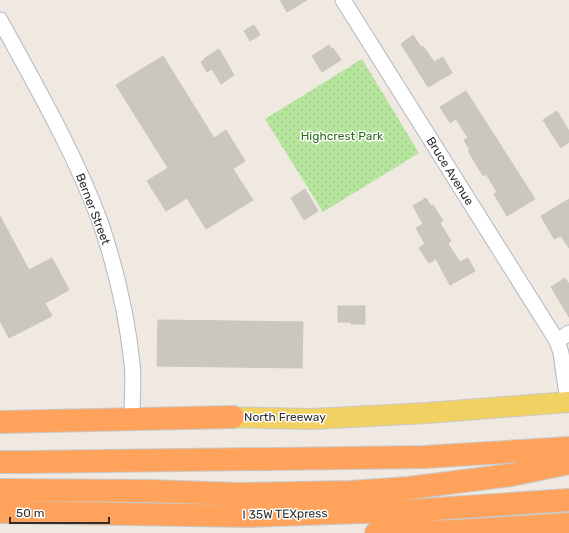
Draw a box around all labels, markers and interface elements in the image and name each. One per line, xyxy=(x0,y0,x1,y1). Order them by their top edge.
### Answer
park label: Highcrest Park xyxy=(301,129,384,143)
street label: Bruce Avenue xyxy=(423,134,477,208)
street label: Berner Street xyxy=(73,171,113,247)
street label: North Freeway xyxy=(244,410,326,424)
scale bar xyxy=(10,499,109,525)
text: 50 m xyxy=(16,506,44,520)
street label: I 35W TEXpress xyxy=(242,506,328,522)

